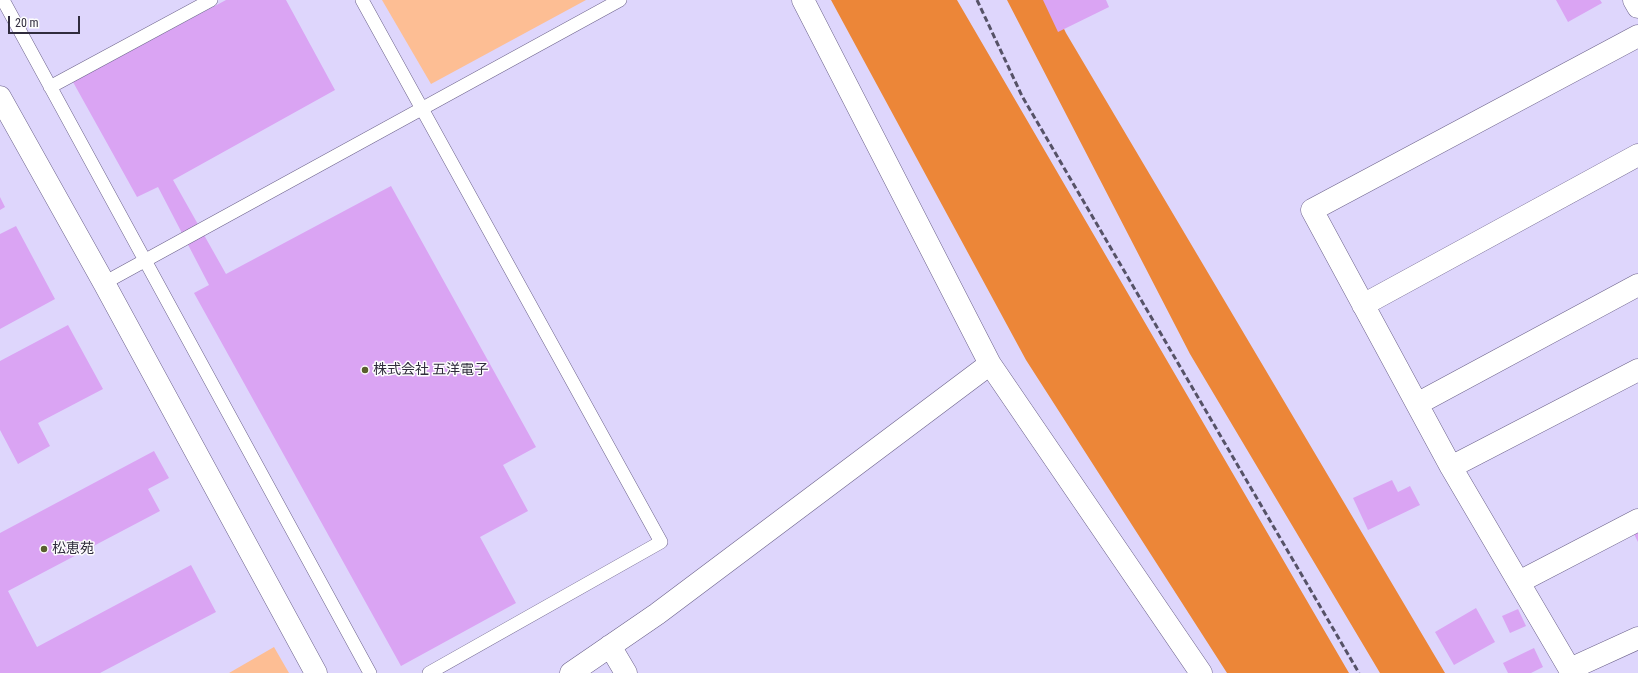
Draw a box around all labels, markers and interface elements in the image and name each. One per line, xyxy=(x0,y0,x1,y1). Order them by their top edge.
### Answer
scale bar xyxy=(10,8,82,34)
text: 20 m xyxy=(15,16,39,30)
place label: 株式会社 五洋電子 xyxy=(373,362,488,378)
marker: 株式会社 五洋電子 xyxy=(360,365,370,375)
place label: 松恵苑 xyxy=(52,541,94,557)
marker: 松恵苑 xyxy=(39,544,49,554)

